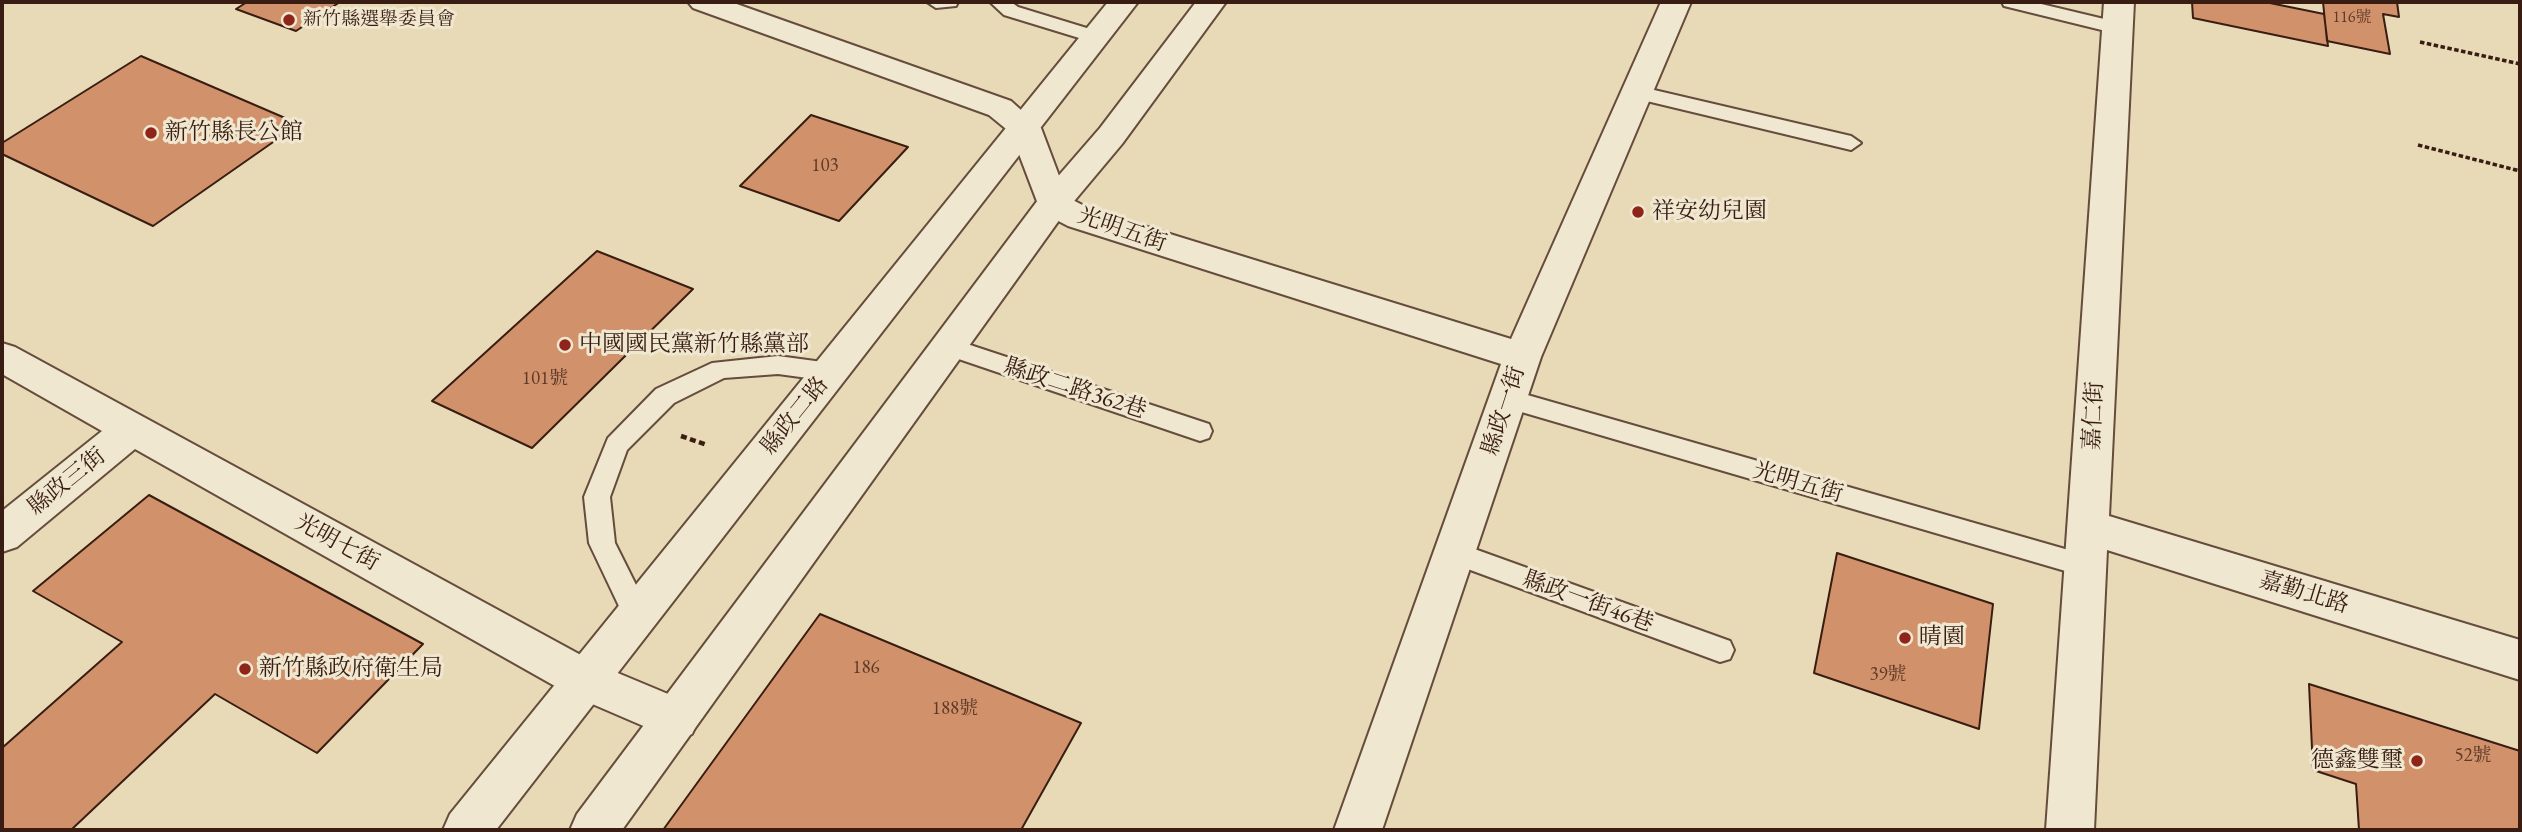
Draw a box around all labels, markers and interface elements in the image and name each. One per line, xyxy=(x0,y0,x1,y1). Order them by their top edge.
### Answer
house number: 116號 xyxy=(2332,8,2372,28)
place label: 新竹縣選舉委員會 xyxy=(303,9,455,31)
marker: 新竹縣選舉委員會 xyxy=(281,12,297,28)
place label: 新竹縣長公館 xyxy=(165,119,303,147)
marker: 新竹縣長公館 xyxy=(143,125,159,141)
house number: 103 xyxy=(811,155,839,177)
place label: 祥安幼兒園 xyxy=(1652,198,1767,226)
street label: 光明五街 xyxy=(1074,202,1170,258)
marker: 祥安幼兒園 xyxy=(1630,204,1646,220)
place label: 中國國民黨新竹縣黨部 xyxy=(579,331,809,359)
marker: 中國國民黨新竹縣黨部 xyxy=(557,337,573,353)
street label: 縣政二路362巷 xyxy=(1000,353,1150,425)
street label: 縣政一街 xyxy=(1477,363,1531,459)
house number: 101號 xyxy=(522,368,568,390)
street label: 縣政二路 xyxy=(755,372,835,460)
street label: 嘉仁街 xyxy=(2078,381,2110,451)
street label: 縣政三街 xyxy=(23,442,111,522)
street label: 光明五街 xyxy=(1750,457,1846,509)
street label: 光明七街 xyxy=(290,509,384,577)
street label: 縣政一街46巷 xyxy=(1519,566,1657,638)
street label: 嘉勤北路 xyxy=(2256,566,2352,620)
place label: 晴園 xyxy=(1919,624,1965,652)
marker: 晴園 xyxy=(1897,630,1913,646)
place label: 新竹縣政府衛生局 xyxy=(259,655,443,683)
house number: 186 xyxy=(852,657,880,679)
marker: 新竹縣政府衛生局 xyxy=(237,661,253,677)
house number: 39號 xyxy=(1869,664,1907,686)
house number: 188號 xyxy=(932,698,978,720)
house number: 52號 xyxy=(2454,745,2492,767)
place label: 德鑫雙璽 xyxy=(2311,747,2403,775)
marker: 德鑫雙璽 xyxy=(2409,753,2425,769)

